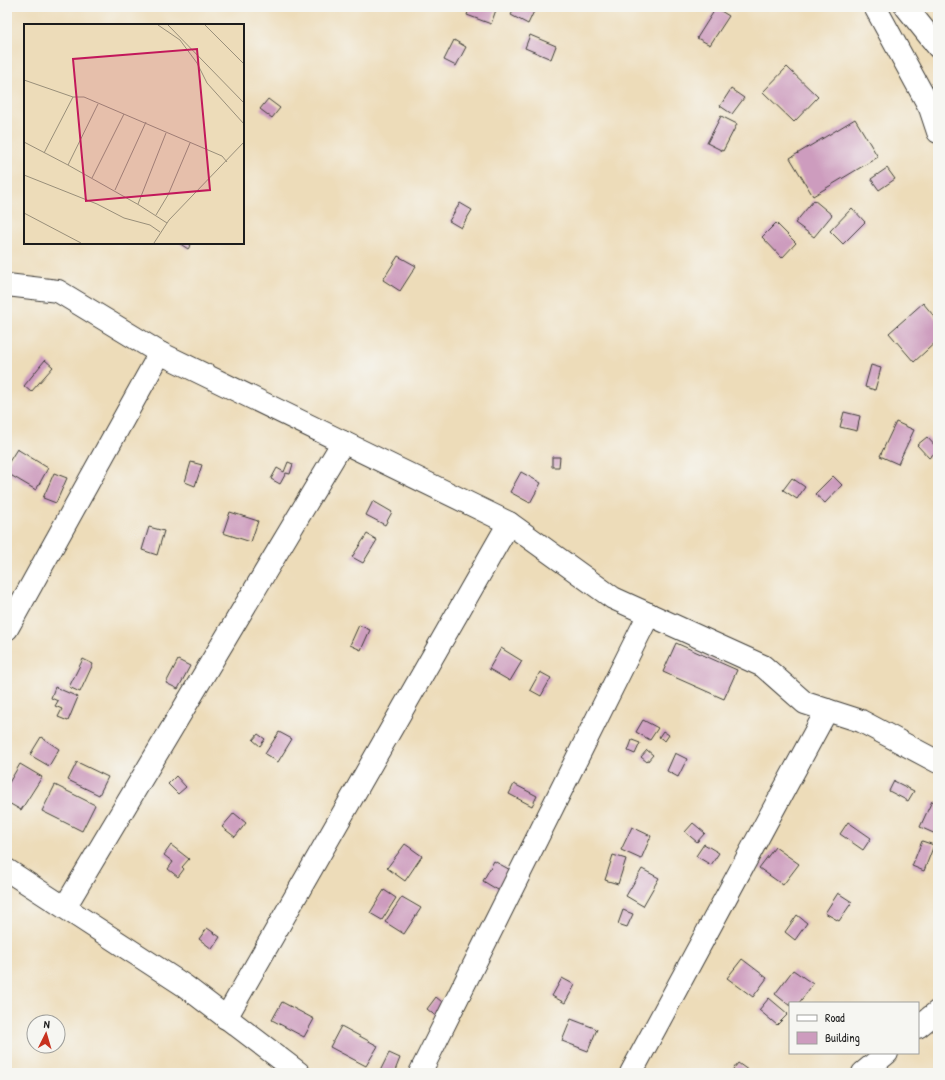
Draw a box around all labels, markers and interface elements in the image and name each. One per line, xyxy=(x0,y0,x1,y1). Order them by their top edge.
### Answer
inset map xyxy=(24,24,244,244)
legend xyxy=(789,1002,919,1054)
text: Road xyxy=(825,1009,845,1026)
north arrow xyxy=(26,1014,66,1054)
text: N xyxy=(43,1017,51,1031)
text: Building xyxy=(825,1029,860,1046)

